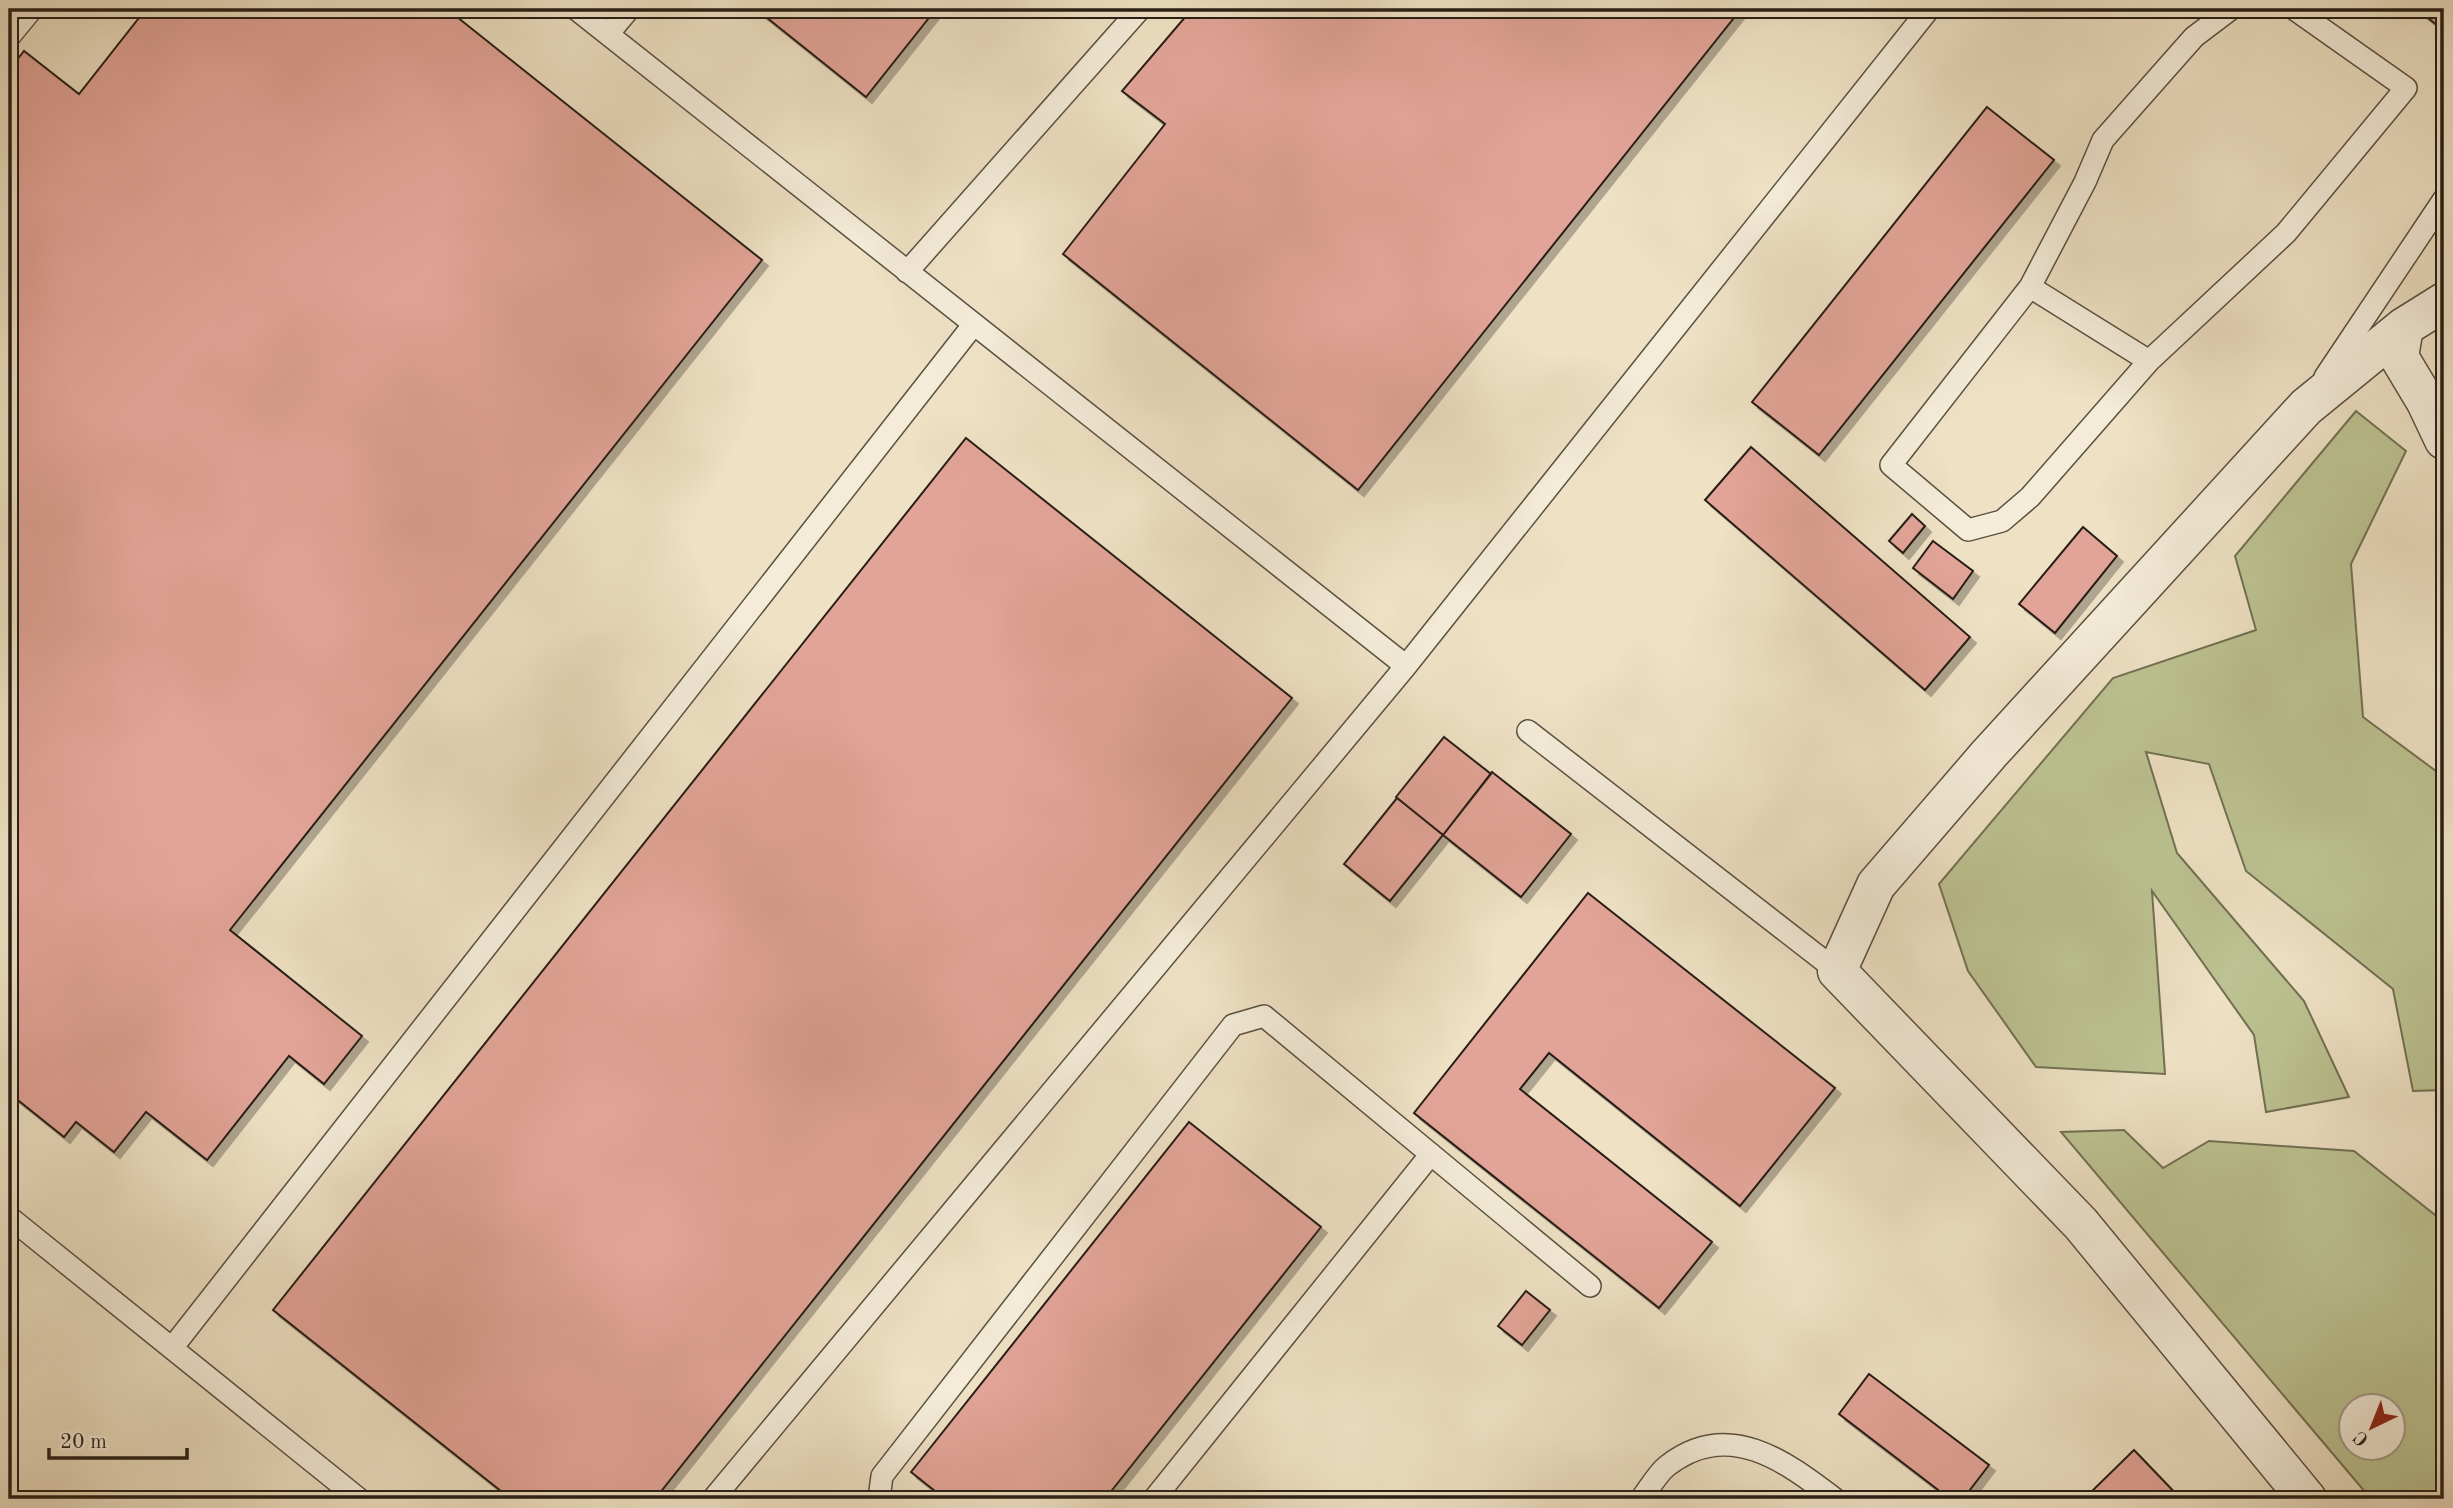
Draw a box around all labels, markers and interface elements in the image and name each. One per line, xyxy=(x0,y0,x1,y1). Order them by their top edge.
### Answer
north arrow xyxy=(2338,1392,2408,1462)
scale bar xyxy=(49,1417,187,1461)
text: С xyxy=(2351,1426,2373,1449)
text: 20 m xyxy=(60,1432,107,1453)

